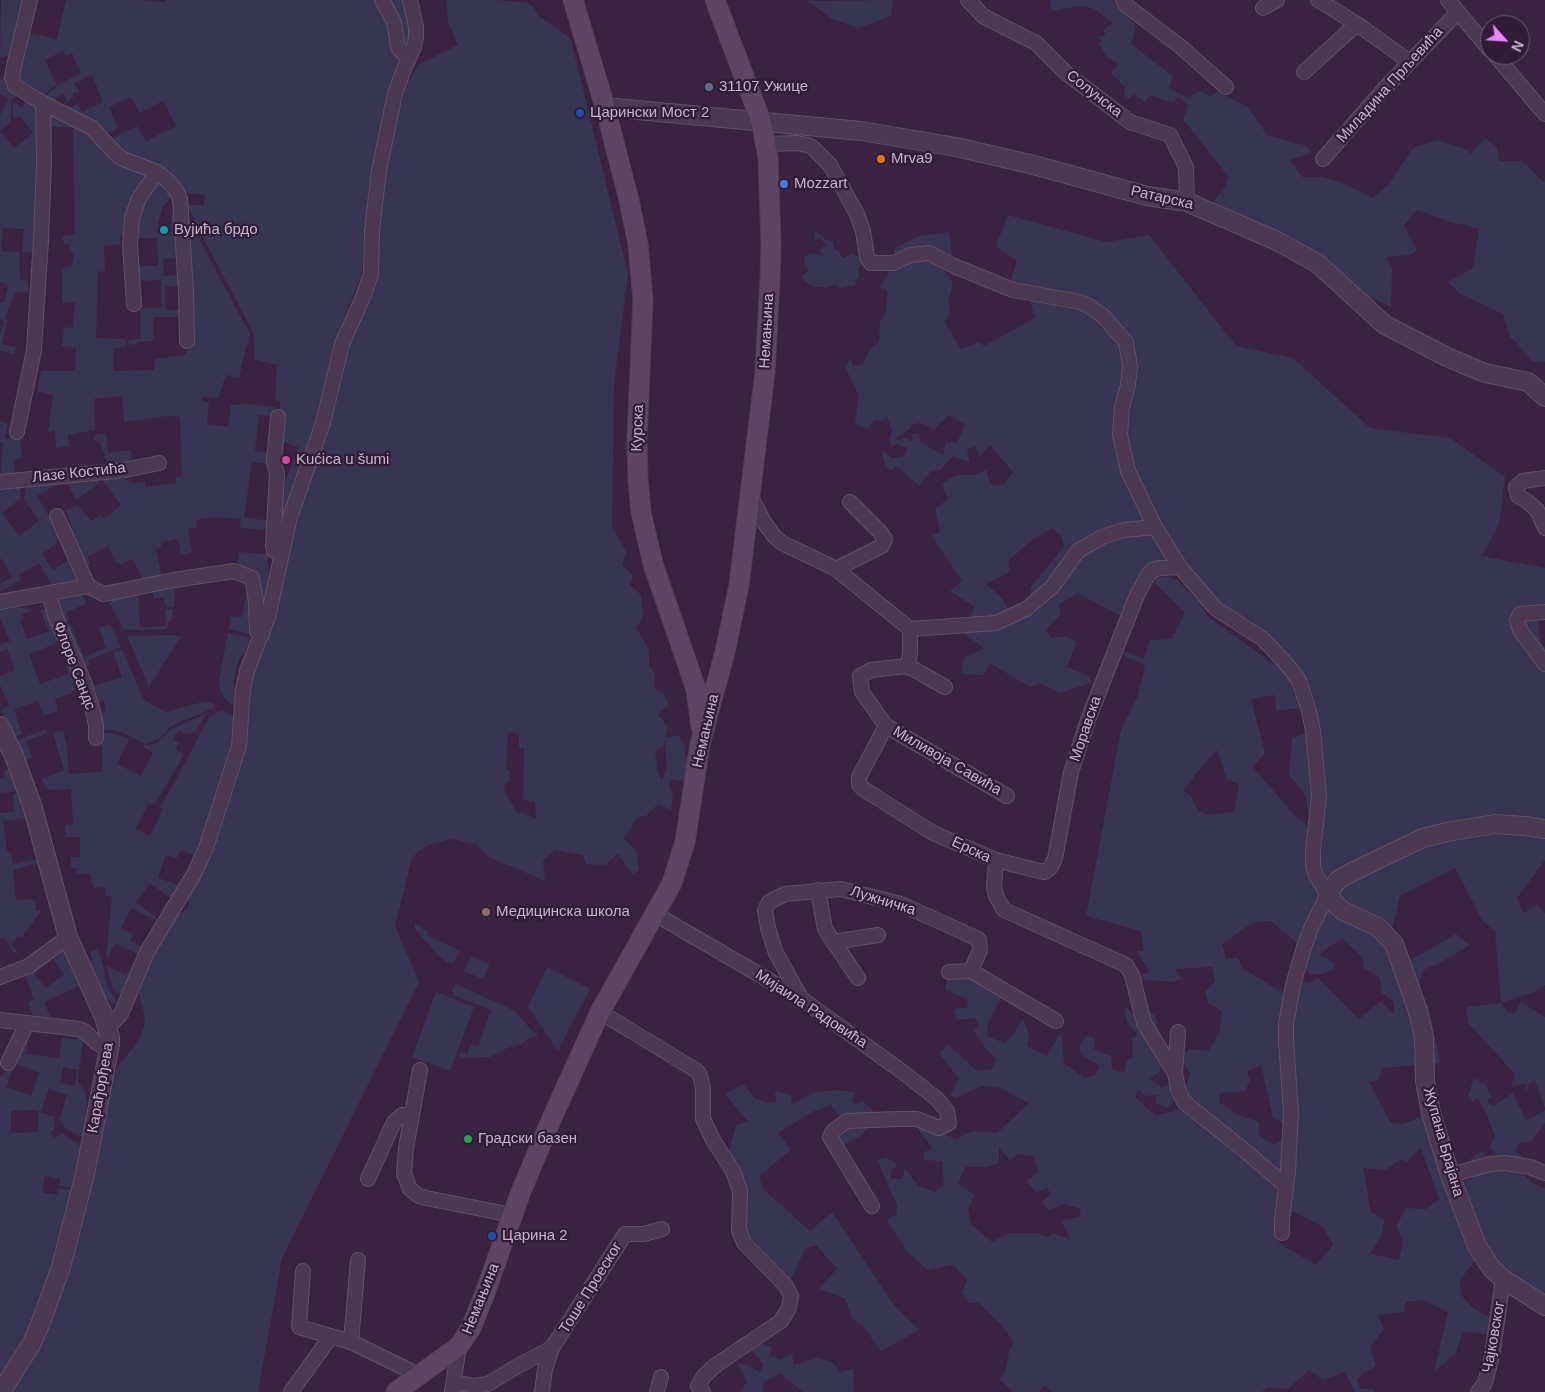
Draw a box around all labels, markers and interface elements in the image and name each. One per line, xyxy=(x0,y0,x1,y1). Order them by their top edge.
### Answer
north arrow xyxy=(1480,15,1530,65)
street label: Миладина Прљевића xyxy=(1333,23,1447,147)
text: N xyxy=(1508,38,1527,54)
street label: Солунска xyxy=(1062,67,1126,121)
place label: 31107 Ужице xyxy=(719,78,808,96)
marker: 31107 Ужице xyxy=(703,81,715,93)
place label: Царински Мост 2 xyxy=(590,104,709,122)
marker: Царински Мост 2 xyxy=(574,107,586,119)
place label: Mrva9 xyxy=(891,150,933,168)
marker: Mrva9 xyxy=(875,153,887,165)
place label: Mozzart xyxy=(794,175,847,193)
marker: Mozzart xyxy=(778,178,790,190)
street label: Ратарска xyxy=(1129,182,1195,214)
place label: Вујића брдо xyxy=(174,221,258,239)
marker: Вујића брдо xyxy=(158,224,170,236)
street label: Немањина xyxy=(756,293,778,369)
street label: Курска xyxy=(628,404,648,452)
place label: Kućica u šumi xyxy=(296,451,389,469)
marker: Kućica u šumi xyxy=(280,454,292,466)
street label: Лазе Костића xyxy=(31,459,127,487)
street label: Флоре Сандс xyxy=(49,619,99,713)
street label: Немањина xyxy=(689,692,723,770)
street label: Моравска xyxy=(1066,694,1106,764)
street label: Миливоја Савића xyxy=(890,723,1004,799)
street label: Ерска xyxy=(949,833,993,867)
street label: Лужничка xyxy=(848,883,918,919)
place label: Медицинска школа xyxy=(496,903,630,921)
marker: Медицинска школа xyxy=(480,906,492,918)
street label: Мијаила Радовића xyxy=(752,966,870,1052)
street label: Карађорђева xyxy=(84,1041,118,1135)
street label: Жупана Брајана xyxy=(1419,1085,1467,1199)
place label: Градски базен xyxy=(478,1130,577,1148)
marker: Градски базен xyxy=(462,1133,474,1145)
place label: Царина 2 xyxy=(502,1227,568,1245)
marker: Царина 2 xyxy=(486,1230,498,1242)
street label: Тоше Проеског xyxy=(556,1239,626,1337)
street label: Немањина xyxy=(459,1261,503,1337)
street label: Чајковског xyxy=(1479,1300,1509,1374)

